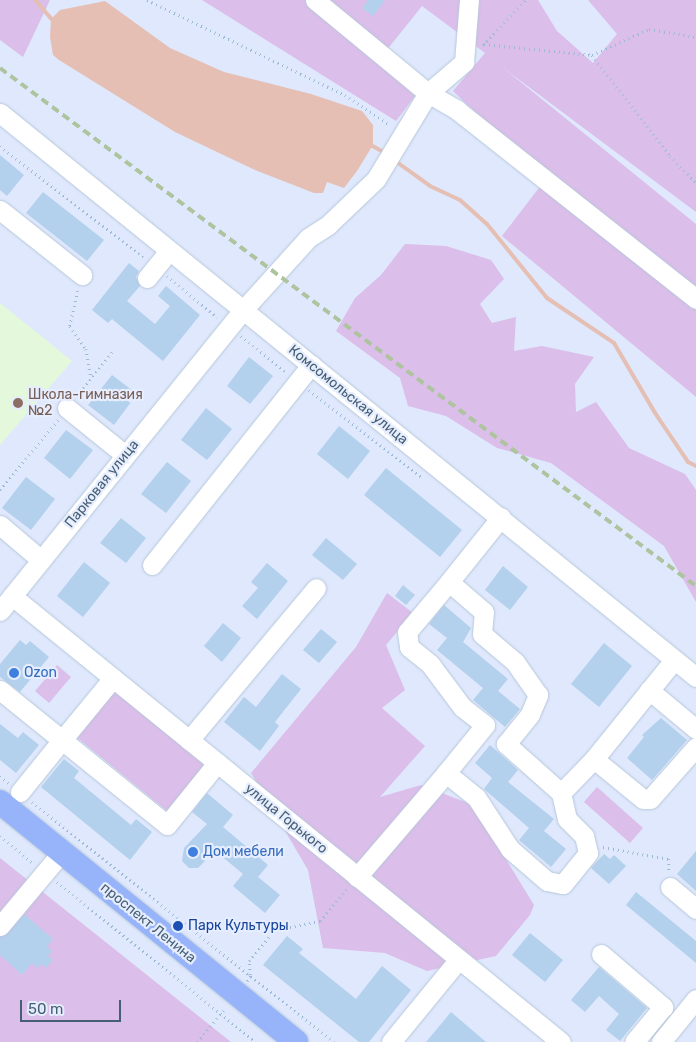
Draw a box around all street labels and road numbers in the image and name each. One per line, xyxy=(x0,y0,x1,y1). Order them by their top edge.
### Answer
street label: Комсомольская улица xyxy=(285,342,411,448)
street label: Парковая улица xyxy=(61,437,143,531)
street label: улица Горького xyxy=(241,780,331,858)
street label: проспект Ленина xyxy=(97,879,199,967)

